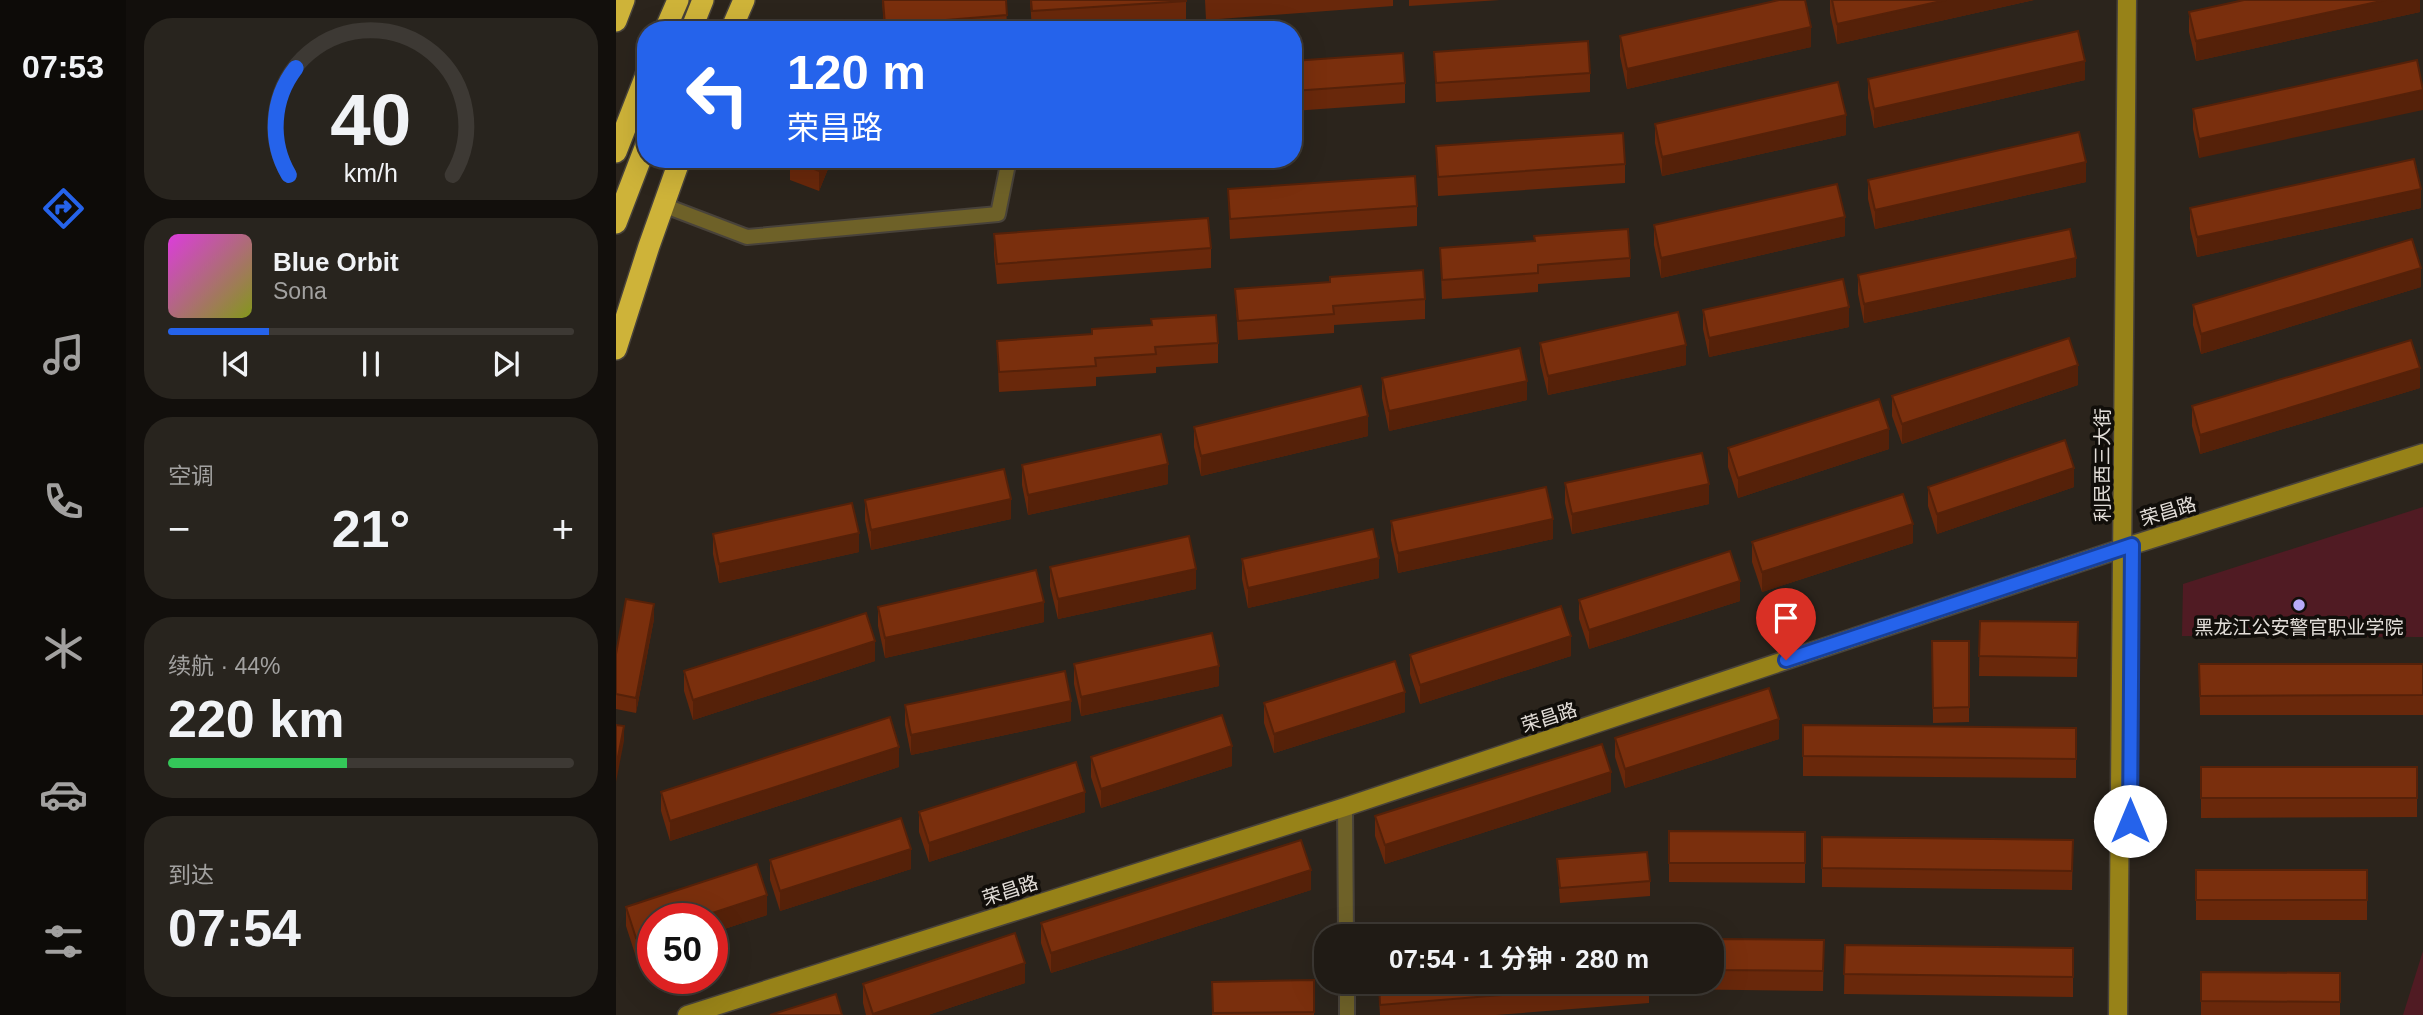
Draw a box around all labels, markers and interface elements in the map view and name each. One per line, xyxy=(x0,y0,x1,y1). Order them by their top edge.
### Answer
text: 120 m xyxy=(787,45,926,99)
text: 07:53 xyxy=(22,49,104,85)
icon: left xyxy=(672,49,763,140)
text: 40 xyxy=(331,79,411,160)
text: 荣昌路 xyxy=(787,110,883,146)
text: km/h xyxy=(344,159,398,187)
icon: directions xyxy=(39,184,88,233)
text: Blue Orbit xyxy=(273,247,399,277)
text: Sona xyxy=(273,278,327,304)
icon: music xyxy=(39,330,88,379)
icon: previous xyxy=(217,345,255,383)
icon: pause xyxy=(352,345,390,383)
icon: next xyxy=(487,345,525,383)
street label: 利民西三大街 xyxy=(2092,408,2113,522)
text: 空调 xyxy=(168,463,214,489)
icon: phone xyxy=(39,477,88,526)
street label: 荣昌路 xyxy=(2138,493,2198,530)
text: 21° xyxy=(332,500,410,558)
text: − xyxy=(168,508,190,550)
text: + xyxy=(552,508,574,550)
pin xyxy=(1756,588,1816,660)
marker: 黑龙江公安警官职业学院 xyxy=(2291,597,2307,613)
icon: arrive xyxy=(1767,599,1805,637)
place label: 黑龙江公安警官职业学院 xyxy=(2194,617,2404,638)
icon: climate xyxy=(39,624,88,673)
text: 续航 · 44% xyxy=(168,653,280,679)
text: 220 km xyxy=(168,690,344,748)
street label: 荣昌路 xyxy=(1519,699,1580,736)
icon: car xyxy=(39,770,88,819)
position arrow xyxy=(2093,784,2167,858)
text: 到达 xyxy=(168,862,214,888)
street label: 荣昌路 xyxy=(980,872,1041,909)
text: 07:54 xyxy=(168,899,301,957)
speed limit sign: 50 xyxy=(637,903,728,994)
icon: filters xyxy=(39,917,88,966)
text: 07:54 · 1 分钟 · 280 m xyxy=(1389,944,1649,974)

